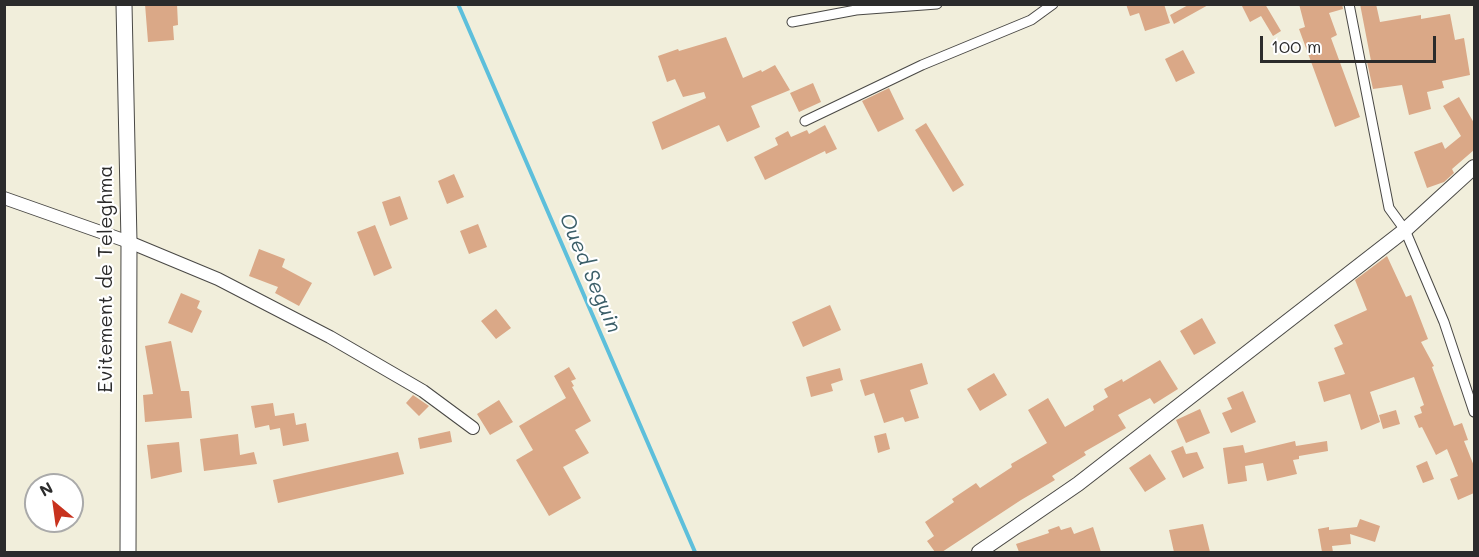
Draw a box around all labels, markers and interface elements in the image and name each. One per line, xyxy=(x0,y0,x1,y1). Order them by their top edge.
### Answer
scale bar xyxy=(1263,24,1438,62)
text: 100 m xyxy=(1271,34,1321,58)
street label: Evitement de Teleghma xyxy=(94,165,118,393)
water label: Oued Seguin xyxy=(553,209,627,337)
north arrow xyxy=(24,473,84,533)
text: N xyxy=(36,476,56,501)

